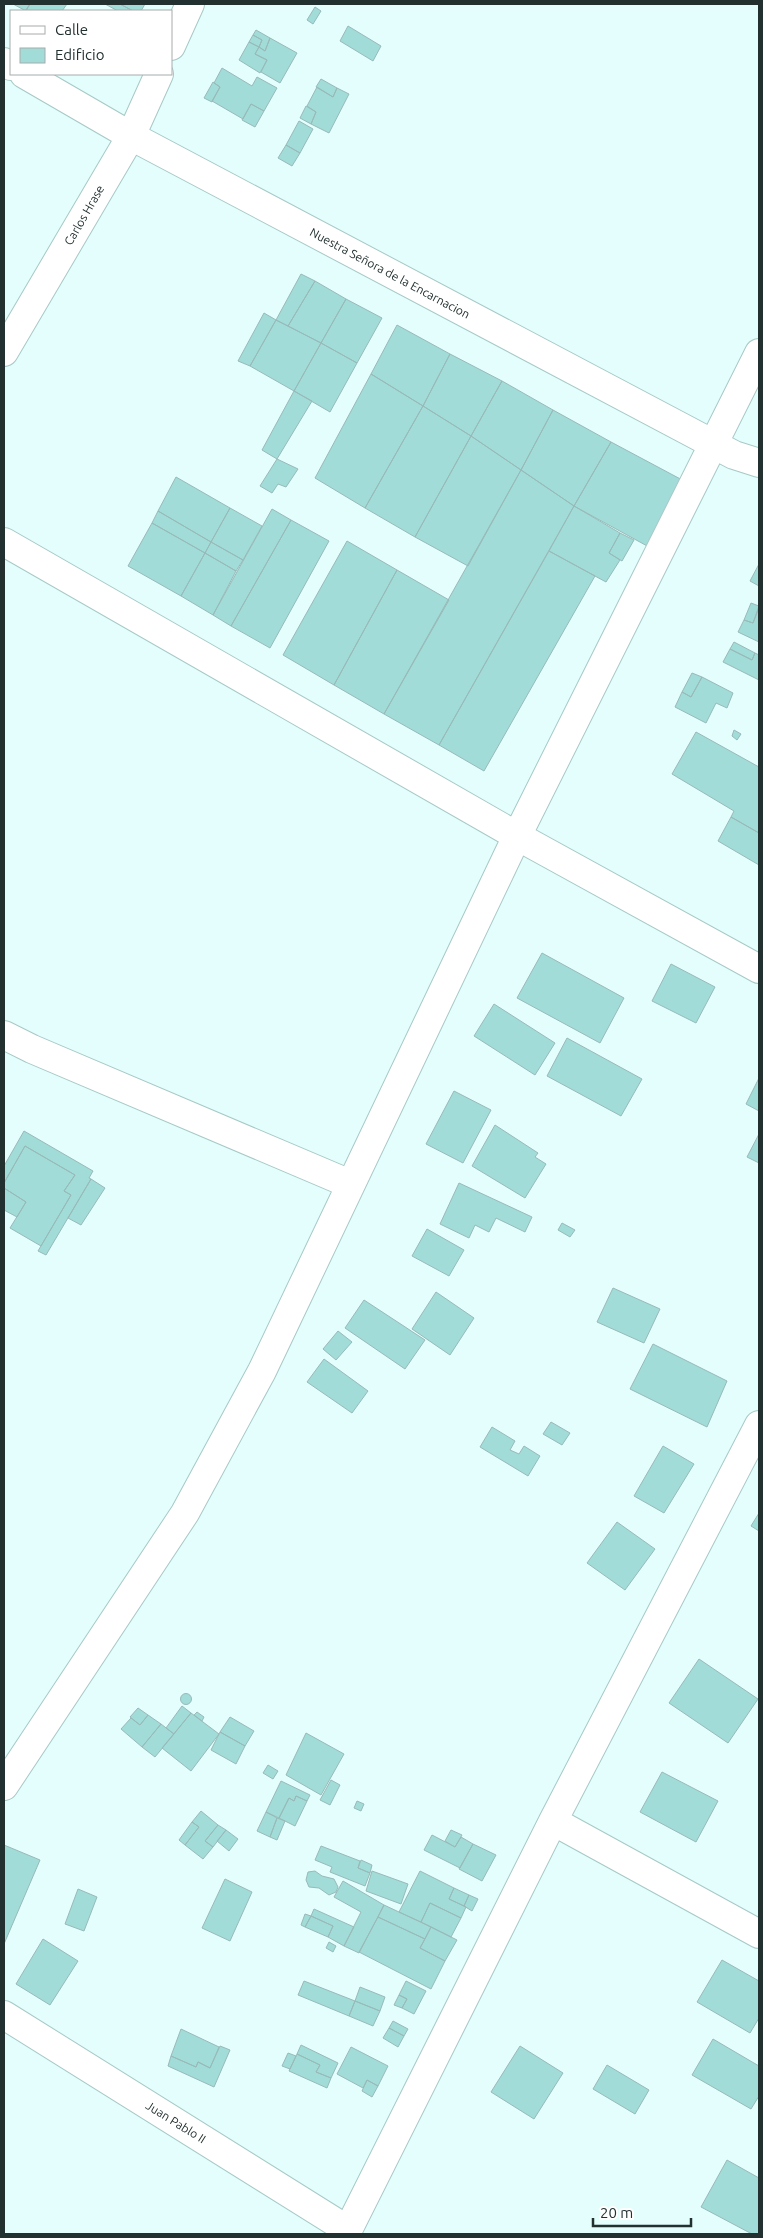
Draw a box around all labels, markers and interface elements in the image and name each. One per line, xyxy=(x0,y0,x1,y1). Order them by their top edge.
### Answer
legend xyxy=(10,10,172,75)
text: Calle xyxy=(55,21,88,38)
text: Edificio xyxy=(55,46,104,63)
street label: Carlos Hrase xyxy=(62,183,106,247)
street label: Nuestra Señora de la Encarnacion xyxy=(308,225,472,321)
street label: Juan Pablo II xyxy=(144,2099,208,2145)
scale bar xyxy=(593,2196,690,2228)
text: 20 m xyxy=(600,2204,633,2221)

